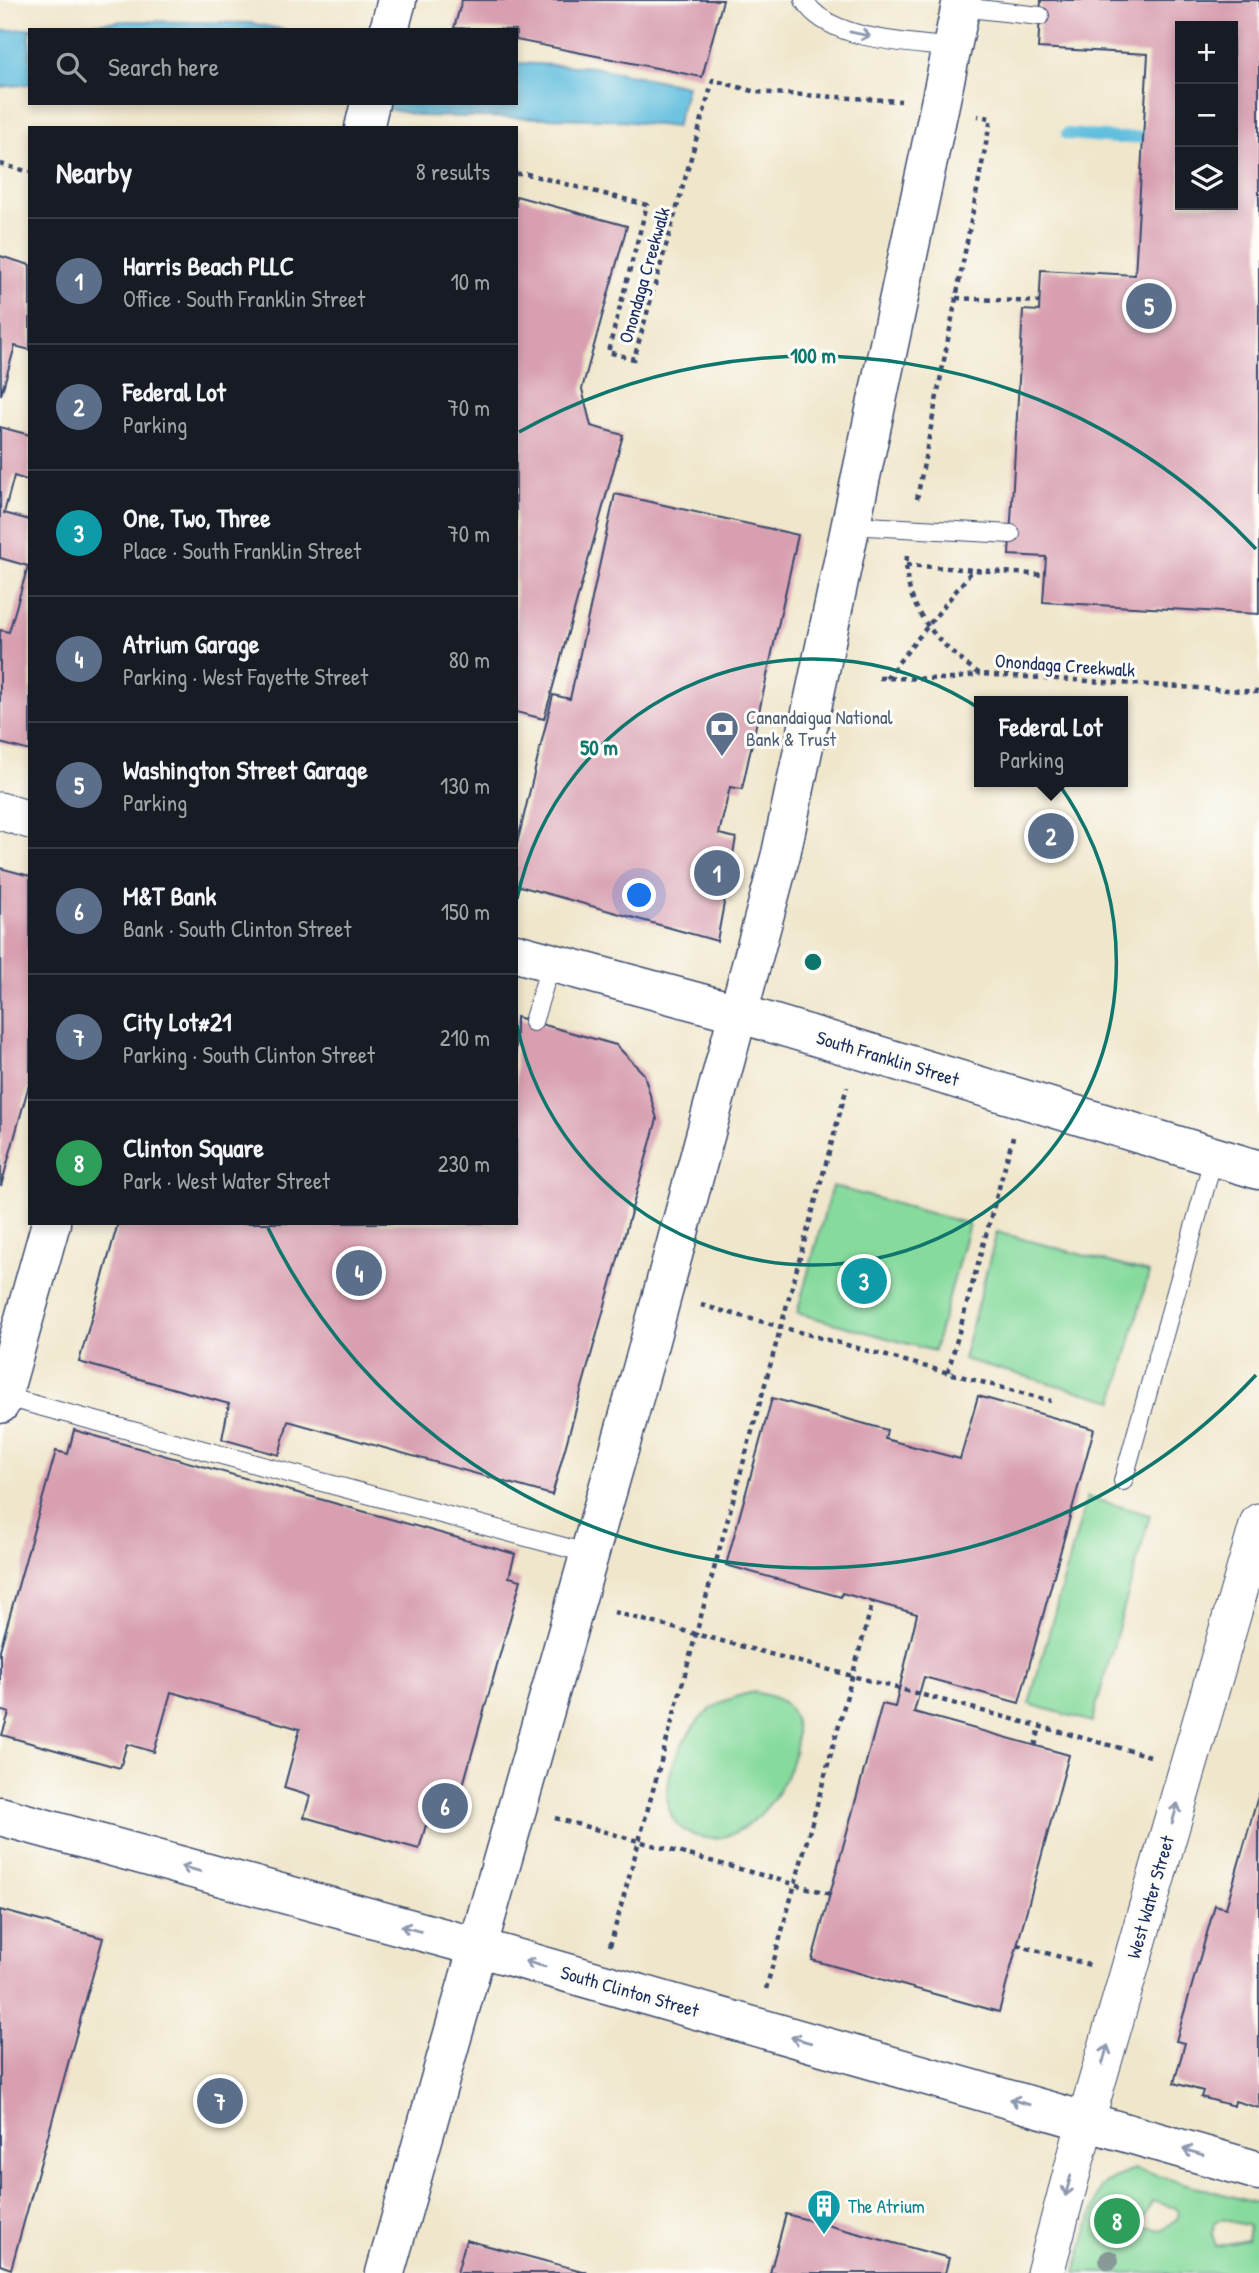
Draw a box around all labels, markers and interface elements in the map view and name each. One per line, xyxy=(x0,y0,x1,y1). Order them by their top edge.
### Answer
map controls xyxy=(1175,21,1238,210)
button: + xyxy=(1175,21,1238,84)
search box xyxy=(28,28,518,105)
one-way arrow xyxy=(848,29,870,42)
icon: search xyxy=(52,48,90,86)
text: Search here xyxy=(108,49,219,84)
button: − xyxy=(1175,84,1238,147)
button: layers xyxy=(1175,147,1238,210)
text: Nearby xyxy=(56,152,132,192)
text: 8 results xyxy=(416,156,490,187)
street label: Onondaga Creekwalk xyxy=(612,204,676,346)
text: Harris Beach PLLC xyxy=(123,248,294,283)
text: 1 xyxy=(75,266,83,297)
text: 10 m xyxy=(450,266,490,297)
pin: 5 xyxy=(1126,280,1172,332)
text: Office · South Franklin Street xyxy=(123,283,365,314)
text: 100 m xyxy=(790,341,836,370)
text: Federal Lot xyxy=(123,374,226,409)
text: 2 xyxy=(74,392,84,423)
text: 70 m xyxy=(447,392,490,423)
text: Parking xyxy=(123,409,187,440)
text: One, Two, Three xyxy=(123,500,271,535)
text: 3 xyxy=(74,518,84,549)
text: 70 m xyxy=(447,518,490,549)
text: Place · South Franklin Street xyxy=(123,535,361,566)
text: Atrium Garage xyxy=(123,626,259,661)
text: 4 xyxy=(75,644,83,675)
text: 80 m xyxy=(449,644,490,675)
street label: Onondaga Creekwalk xyxy=(994,647,1136,683)
text: Parking · West Fayette Street xyxy=(123,661,368,692)
popup xyxy=(974,696,1128,787)
place label: Canandaigua National Bank & Trust xyxy=(746,704,894,752)
bank icon: Canandaigua National Bank & Trust xyxy=(703,709,741,758)
text: Federal Lot xyxy=(1000,709,1102,744)
text: 50 m xyxy=(580,733,618,762)
text: Parking xyxy=(1000,744,1064,775)
text: Washington Street Garage xyxy=(123,752,368,787)
text: 5 xyxy=(74,770,84,801)
text: 130 m xyxy=(440,770,490,801)
text: Parking xyxy=(123,787,187,818)
pin: 2 xyxy=(1028,810,1074,862)
pin: 1 xyxy=(694,847,740,899)
text: M&T Bank xyxy=(123,878,216,913)
your location xyxy=(622,878,656,912)
text: 6 xyxy=(74,896,84,927)
text: 150 m xyxy=(441,896,490,927)
text: Bank · South Clinton Street xyxy=(123,913,351,944)
centre of rings xyxy=(801,950,825,974)
text: City Lot#21 xyxy=(123,1004,232,1039)
text: 7 xyxy=(73,1022,85,1053)
text: 210 m xyxy=(440,1022,490,1053)
street label: South Franklin Street xyxy=(814,1024,963,1092)
text: Parking · South Clinton Street xyxy=(123,1039,375,1070)
text: Clinton Square xyxy=(123,1130,264,1165)
text: 8 xyxy=(74,1148,84,1179)
text: 230 m xyxy=(438,1148,490,1179)
text: Park · West Water Street xyxy=(123,1165,330,1196)
pin: 4 xyxy=(336,1247,382,1299)
pin: 3 xyxy=(841,1255,887,1307)
pin: 6 xyxy=(422,1780,468,1832)
one-way arrow xyxy=(1169,1802,1182,1824)
street label: West Water Street xyxy=(1120,1832,1180,1961)
one-way arrow xyxy=(181,1862,203,1875)
one-way arrow xyxy=(400,1922,422,1935)
one-way arrow xyxy=(524,1957,547,1970)
street label: South Clinton Street xyxy=(558,1959,703,2023)
one-way arrow xyxy=(790,2032,812,2045)
one-way arrow xyxy=(1099,2044,1112,2066)
pin: 7 xyxy=(197,2075,243,2127)
one-way arrow xyxy=(1009,2095,1032,2108)
one-way arrow xyxy=(1183,2144,1205,2157)
one-way arrow xyxy=(1061,2174,1074,2197)
building icon: The Atrium xyxy=(805,2187,843,2236)
place label: The Atrium xyxy=(848,2193,925,2219)
pin: 8 xyxy=(1094,2195,1140,2247)

